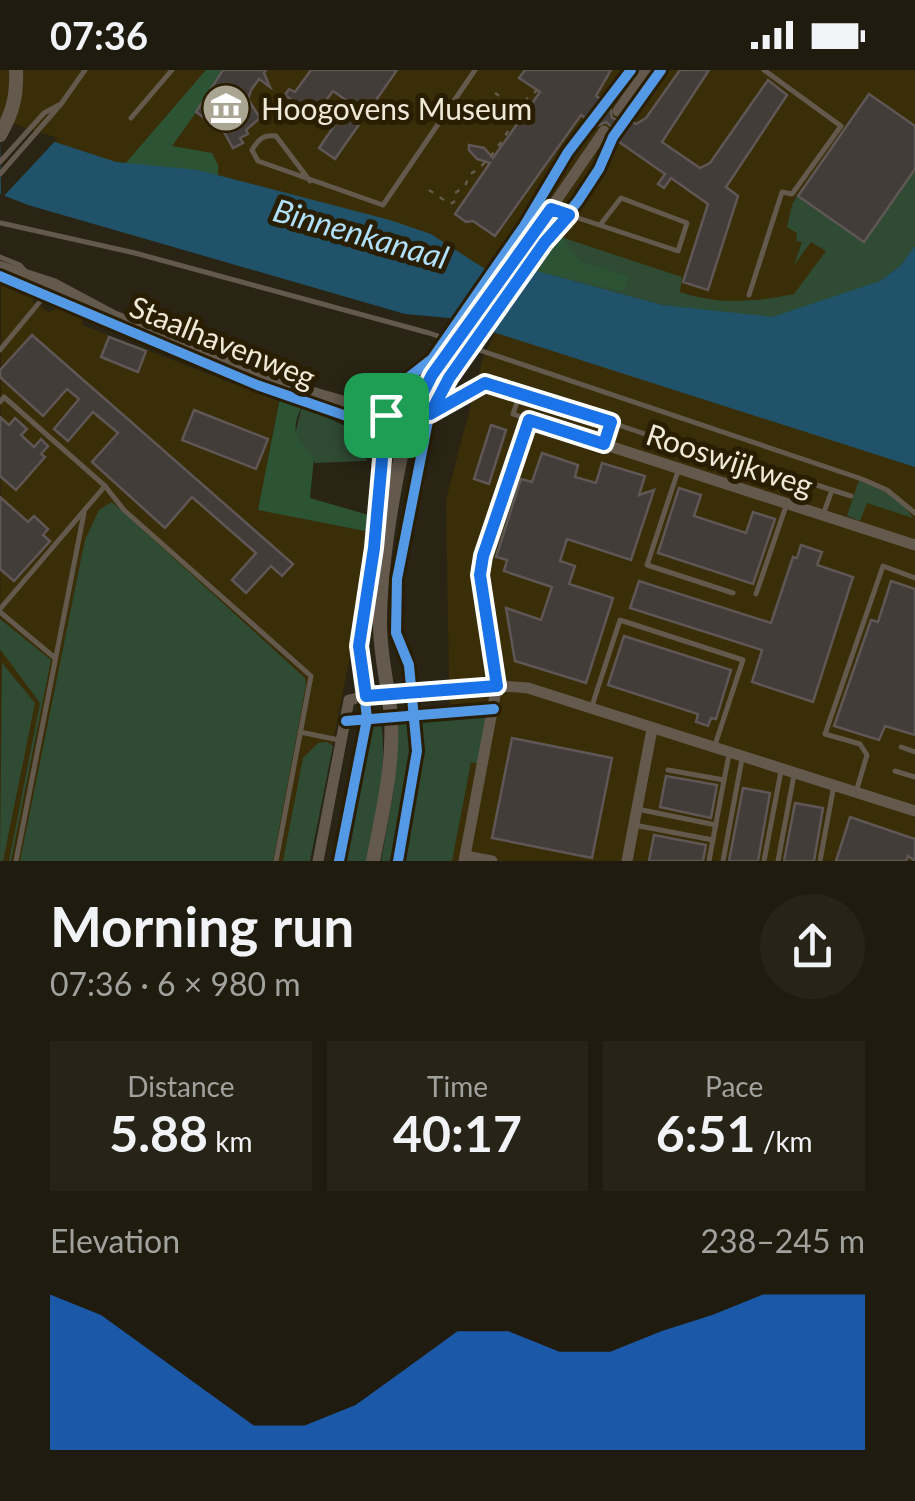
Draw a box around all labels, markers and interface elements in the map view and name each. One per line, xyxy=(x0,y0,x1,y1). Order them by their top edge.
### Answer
text: 07:36 xyxy=(50,12,148,58)
museum icon: Hoogovens Museum xyxy=(200,82,252,134)
place label: Hoogovens Museum xyxy=(261,90,532,126)
water label: Binnenkanaal xyxy=(269,189,453,277)
street label: Staalhavenweg xyxy=(125,287,321,395)
pin xyxy=(344,373,429,458)
icon: arrive xyxy=(359,388,414,443)
street label: Rooswijkweg xyxy=(642,415,818,503)
text: Morning run xyxy=(50,893,354,959)
button: share xyxy=(760,894,865,999)
text: 07:36 · 6 × 980 m xyxy=(50,964,301,1003)
text: Distance xyxy=(127,1069,235,1103)
text: Time xyxy=(427,1069,488,1103)
text: Pace xyxy=(705,1069,763,1103)
text: 5.88 xyxy=(109,1103,208,1163)
text: 40:17 xyxy=(393,1103,522,1163)
text: 6:51 xyxy=(656,1103,756,1163)
text: km xyxy=(208,1124,252,1158)
text: /km xyxy=(756,1124,813,1158)
text: Elevation xyxy=(50,1221,180,1260)
text: 238–245 m xyxy=(701,1221,865,1260)

